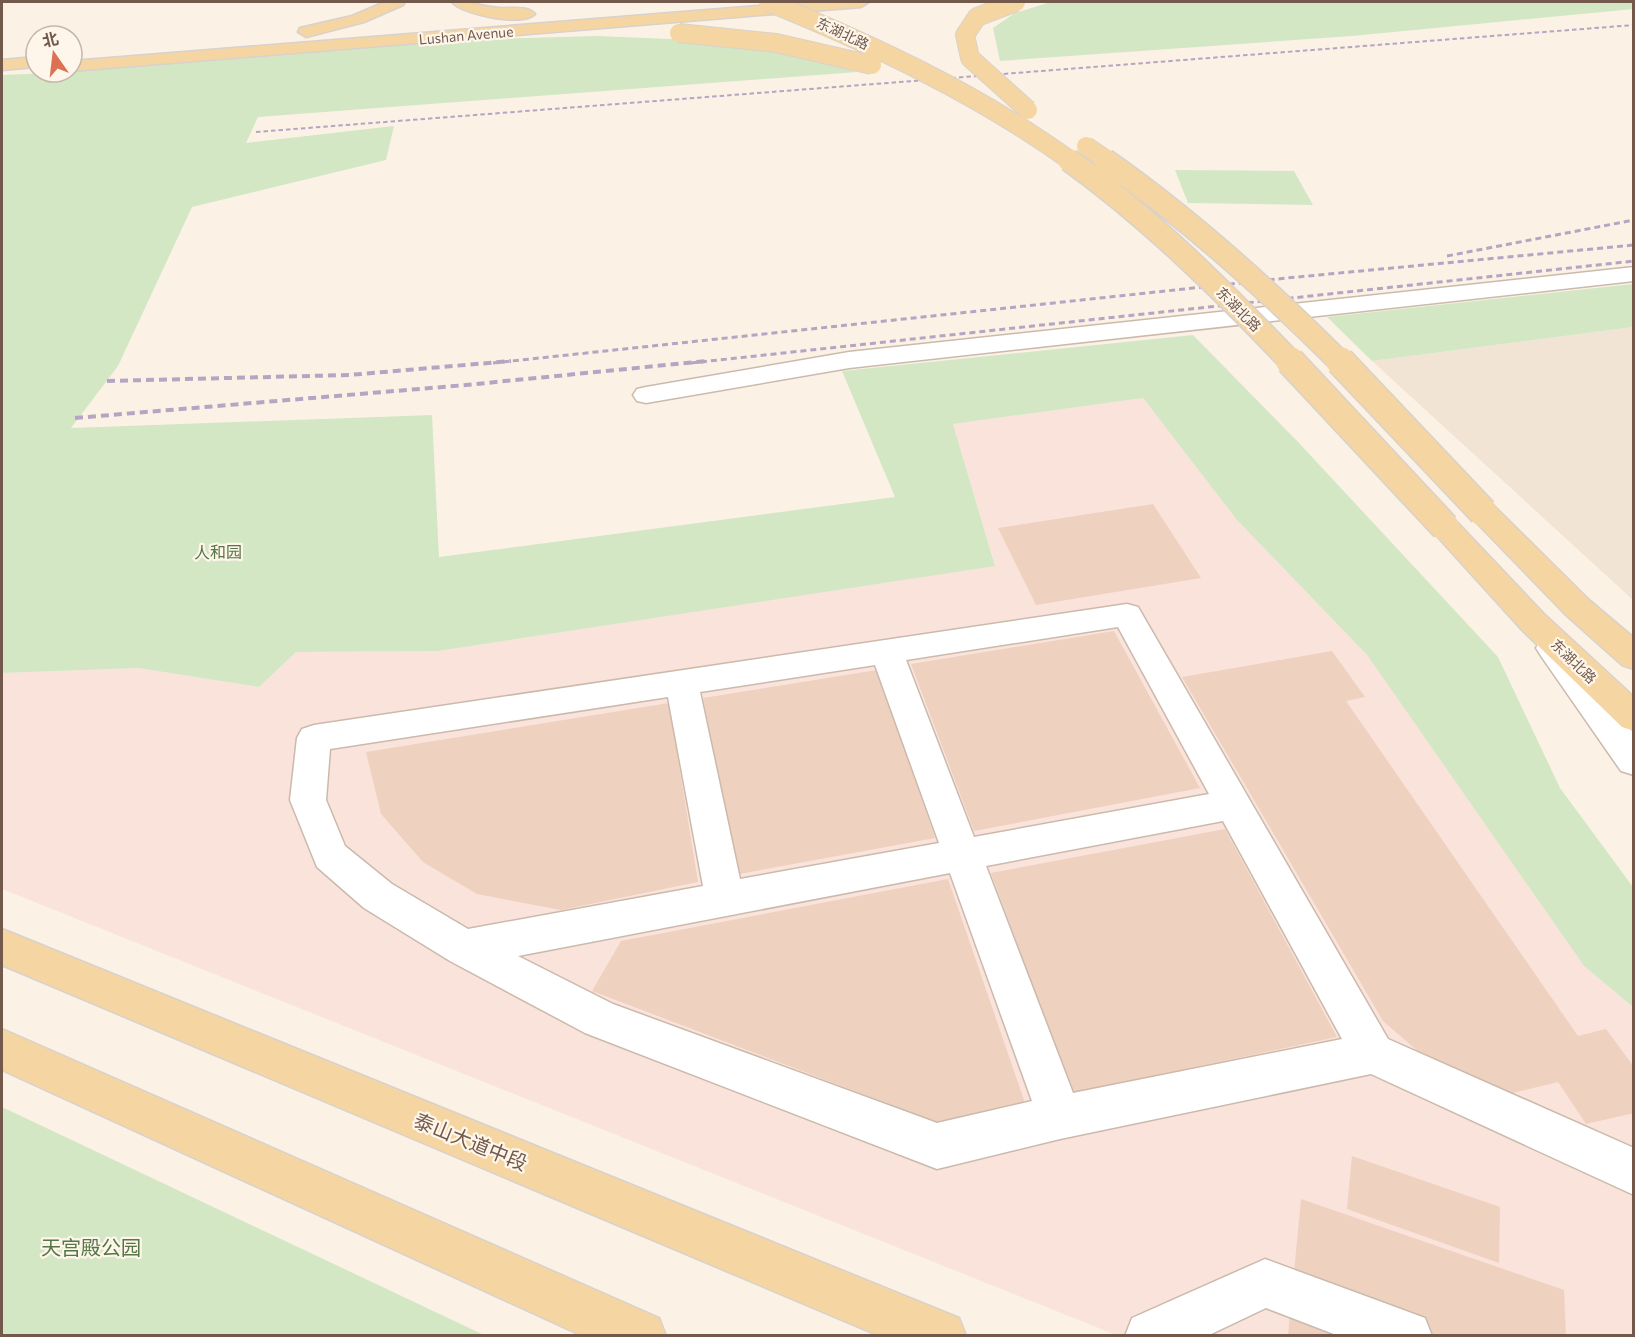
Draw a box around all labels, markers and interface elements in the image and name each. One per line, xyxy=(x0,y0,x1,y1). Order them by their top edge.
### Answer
street label: 东湖北路 xyxy=(814,13,872,53)
street label: Lushan Avenue xyxy=(418,22,514,48)
north arrow xyxy=(24,24,84,84)
text: 北 xyxy=(40,28,60,50)
street label: 东湖北路 xyxy=(1213,283,1265,335)
park label: 人和园 xyxy=(194,542,242,561)
street label: 东湖北路 xyxy=(1548,635,1600,687)
street label: 泰山大道中段 xyxy=(411,1107,531,1175)
park label: 天宫殿公园 xyxy=(41,1235,141,1259)

